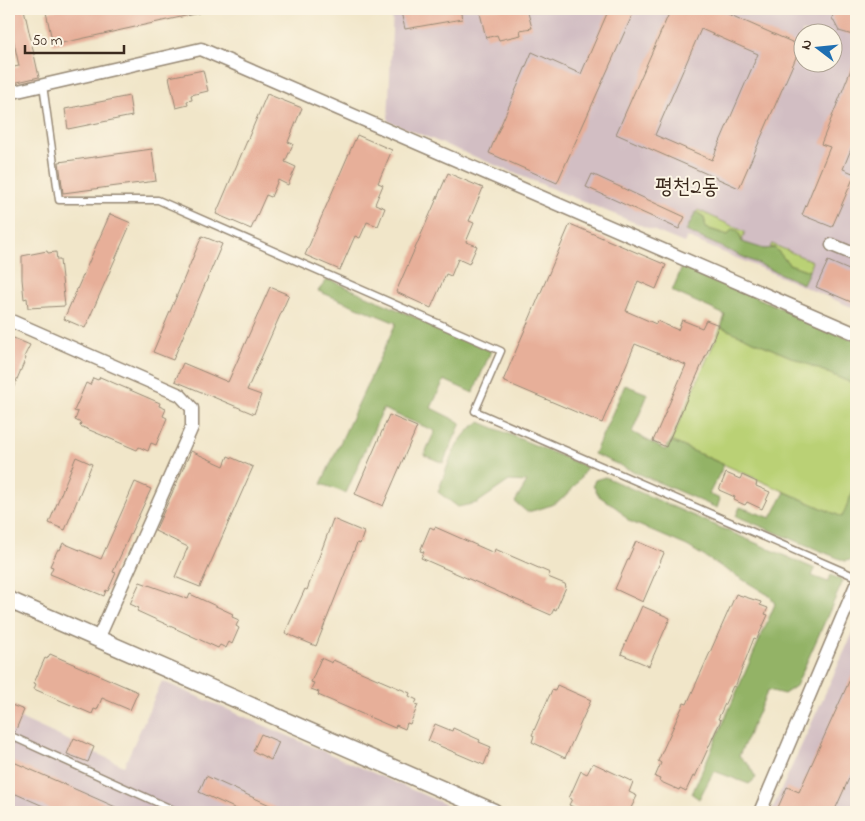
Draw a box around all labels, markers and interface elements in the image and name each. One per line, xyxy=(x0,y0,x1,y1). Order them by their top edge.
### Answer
scale bar xyxy=(25,22,124,54)
north arrow xyxy=(792,22,842,72)
text: 50 m xyxy=(32,30,63,52)
text: N xyxy=(796,37,818,52)
district label: 평천2동 xyxy=(655,172,719,204)

